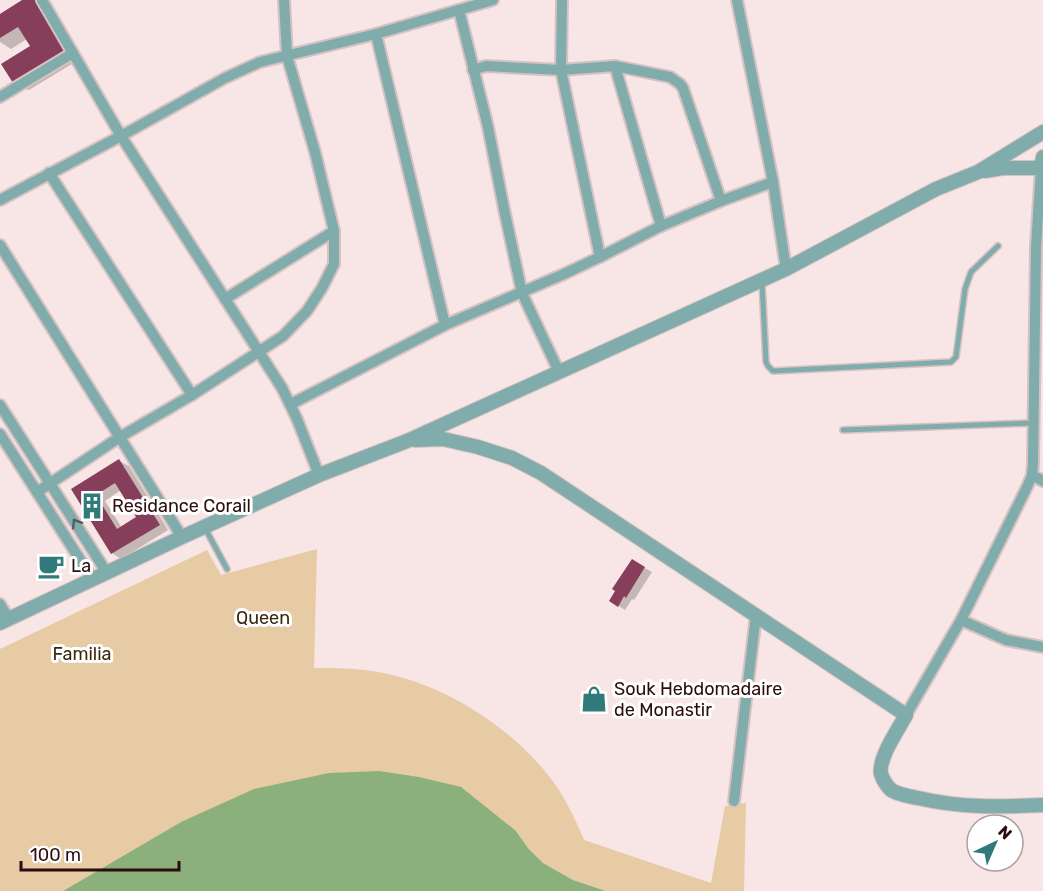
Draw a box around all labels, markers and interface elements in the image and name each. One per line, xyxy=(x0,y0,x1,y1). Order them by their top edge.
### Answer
building icon: Residance Corail xyxy=(77,491,107,521)
place label: Residance Corail xyxy=(112,495,251,517)
one-way arrow xyxy=(71,519,83,529)
cafe icon: La xyxy=(36,551,66,581)
place label: La xyxy=(71,555,91,577)
park label: Queen xyxy=(236,607,290,629)
park label: Familia xyxy=(53,643,111,665)
place label: Souk Hebdomadaire de Monastir xyxy=(614,678,782,721)
shop icon: Souk Hebdomadaire de Monastir xyxy=(579,684,609,714)
north arrow xyxy=(965,813,1025,873)
text: N xyxy=(994,822,1016,843)
scale bar xyxy=(21,834,178,872)
text: 100 m xyxy=(30,844,81,866)

